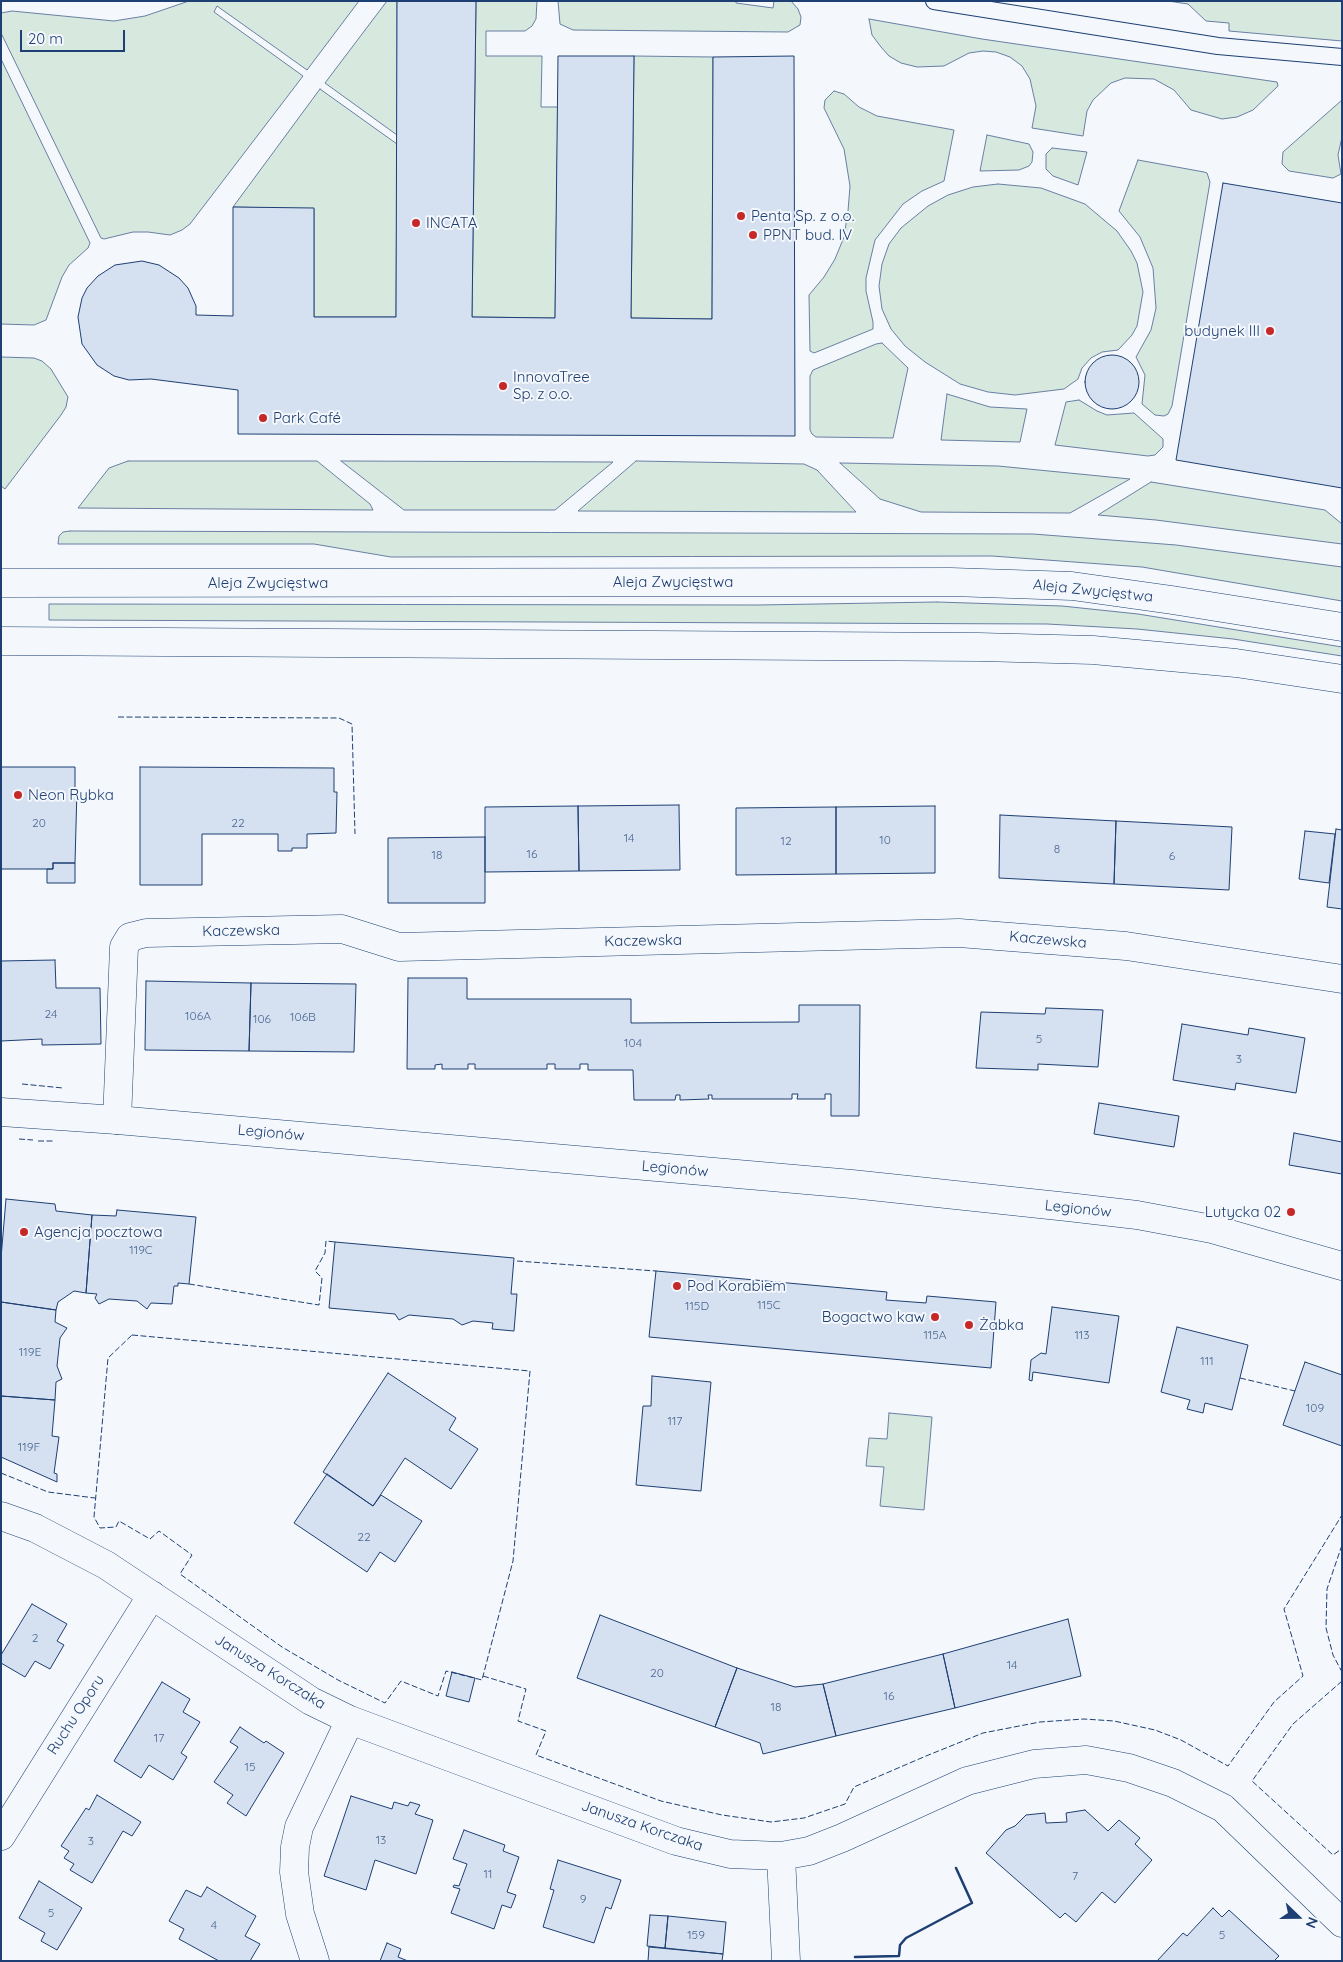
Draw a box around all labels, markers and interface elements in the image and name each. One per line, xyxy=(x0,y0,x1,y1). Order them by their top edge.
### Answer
scale bar xyxy=(22,20,128,52)
text: 20 m xyxy=(28,29,63,48)
place label: Penta Sp. z o.o. xyxy=(751,207,854,225)
marker: Penta Sp. z o.o. xyxy=(735,210,747,222)
place label: INCATA xyxy=(426,214,477,232)
marker: INCATA xyxy=(410,217,422,229)
place label: PPNT bud. IV xyxy=(763,226,852,244)
marker: PPNT bud. IV xyxy=(747,229,759,241)
place label: budynek III xyxy=(1184,322,1260,340)
marker: budynek III xyxy=(1264,325,1276,337)
place label: InnovaTree Sp. z o.o. xyxy=(513,368,590,403)
marker: InnovaTree Sp. z o.o. xyxy=(497,380,509,392)
place label: Park Café xyxy=(273,409,341,427)
marker: Park Café xyxy=(257,412,269,424)
street label: Aleja Zwycięstwa xyxy=(613,573,733,591)
street label: Aleja Zwycięstwa xyxy=(208,574,328,592)
street label: Aleja Zwycięstwa xyxy=(1032,576,1154,606)
place label: Neon Rybka xyxy=(28,786,114,804)
marker: Neon Rybka xyxy=(12,789,24,801)
house number: 20 xyxy=(32,816,46,830)
house number: 22 xyxy=(231,816,245,830)
house number: 14 xyxy=(624,831,634,845)
house number: 10 xyxy=(879,833,891,847)
house number: 12 xyxy=(780,834,792,848)
house number: 8 xyxy=(1054,842,1060,856)
house number: 16 xyxy=(527,847,537,861)
house number: 18 xyxy=(432,848,442,862)
house number: 6 xyxy=(1169,849,1175,863)
street label: Kaczewska xyxy=(202,921,280,941)
street label: Kaczewska xyxy=(1008,928,1088,952)
street label: Kaczewska xyxy=(604,931,682,951)
house number: 24 xyxy=(45,1007,57,1021)
house number: 106A xyxy=(185,1009,211,1023)
house number: 106B xyxy=(290,1010,316,1024)
house number: 106 xyxy=(253,1012,271,1026)
house number: 5 xyxy=(1036,1032,1042,1046)
house number: 104 xyxy=(624,1036,642,1050)
house number: 3 xyxy=(1236,1052,1242,1066)
street label: Legionów xyxy=(237,1121,305,1145)
street label: Legionów xyxy=(641,1157,709,1181)
street label: Legionów xyxy=(1044,1197,1112,1221)
place label: Lutycka 02 xyxy=(1205,1203,1281,1221)
marker: Lutycka 02 xyxy=(1285,1206,1297,1218)
place label: Agencja pocztowa xyxy=(34,1223,163,1241)
marker: Agencja pocztowa xyxy=(18,1226,30,1238)
house number: 119C xyxy=(129,1243,153,1257)
place label: Pod Korabiem xyxy=(687,1277,786,1295)
marker: Pod Korabiem xyxy=(671,1280,683,1292)
house number: 115C xyxy=(757,1298,781,1312)
house number: 115D xyxy=(685,1299,709,1313)
place label: Bogactwo kaw xyxy=(822,1308,925,1326)
marker: Bogactwo kaw xyxy=(929,1311,941,1323)
place label: Żabka xyxy=(979,1316,1024,1334)
marker: Żabka xyxy=(963,1319,975,1331)
house number: 115A xyxy=(923,1328,947,1342)
house number: 113 xyxy=(1074,1328,1090,1342)
house number: 119E xyxy=(19,1345,41,1359)
house number: 111 xyxy=(1200,1354,1214,1368)
house number: 109 xyxy=(1306,1401,1324,1415)
house number: 117 xyxy=(667,1414,683,1428)
house number: 119F xyxy=(18,1440,40,1454)
house number: 22 xyxy=(357,1530,371,1544)
house number: 2 xyxy=(32,1631,38,1645)
street label: Janusza Korczaka xyxy=(211,1631,329,1713)
house number: 14 xyxy=(1007,1658,1017,1672)
house number: 20 xyxy=(650,1666,664,1680)
street label: Ruchu Oporu xyxy=(44,1672,108,1758)
house number: 16 xyxy=(884,1689,894,1703)
house number: 18 xyxy=(771,1700,781,1714)
house number: 17 xyxy=(154,1731,164,1745)
house number: 15 xyxy=(245,1760,255,1774)
street label: Janusza Korczaka xyxy=(579,1797,705,1855)
house number: 13 xyxy=(376,1833,386,1847)
house number: 3 xyxy=(88,1834,94,1848)
house number: 11 xyxy=(484,1867,492,1881)
house number: 7 xyxy=(1072,1869,1078,1883)
house number: 9 xyxy=(580,1892,586,1906)
north arrow xyxy=(1273,1892,1323,1942)
house number: 5 xyxy=(48,1906,54,1920)
text: N xyxy=(1302,1914,1322,1931)
house number: 4 xyxy=(211,1918,217,1932)
house number: 159 xyxy=(687,1928,705,1942)
house number: 5 xyxy=(1219,1928,1225,1942)

